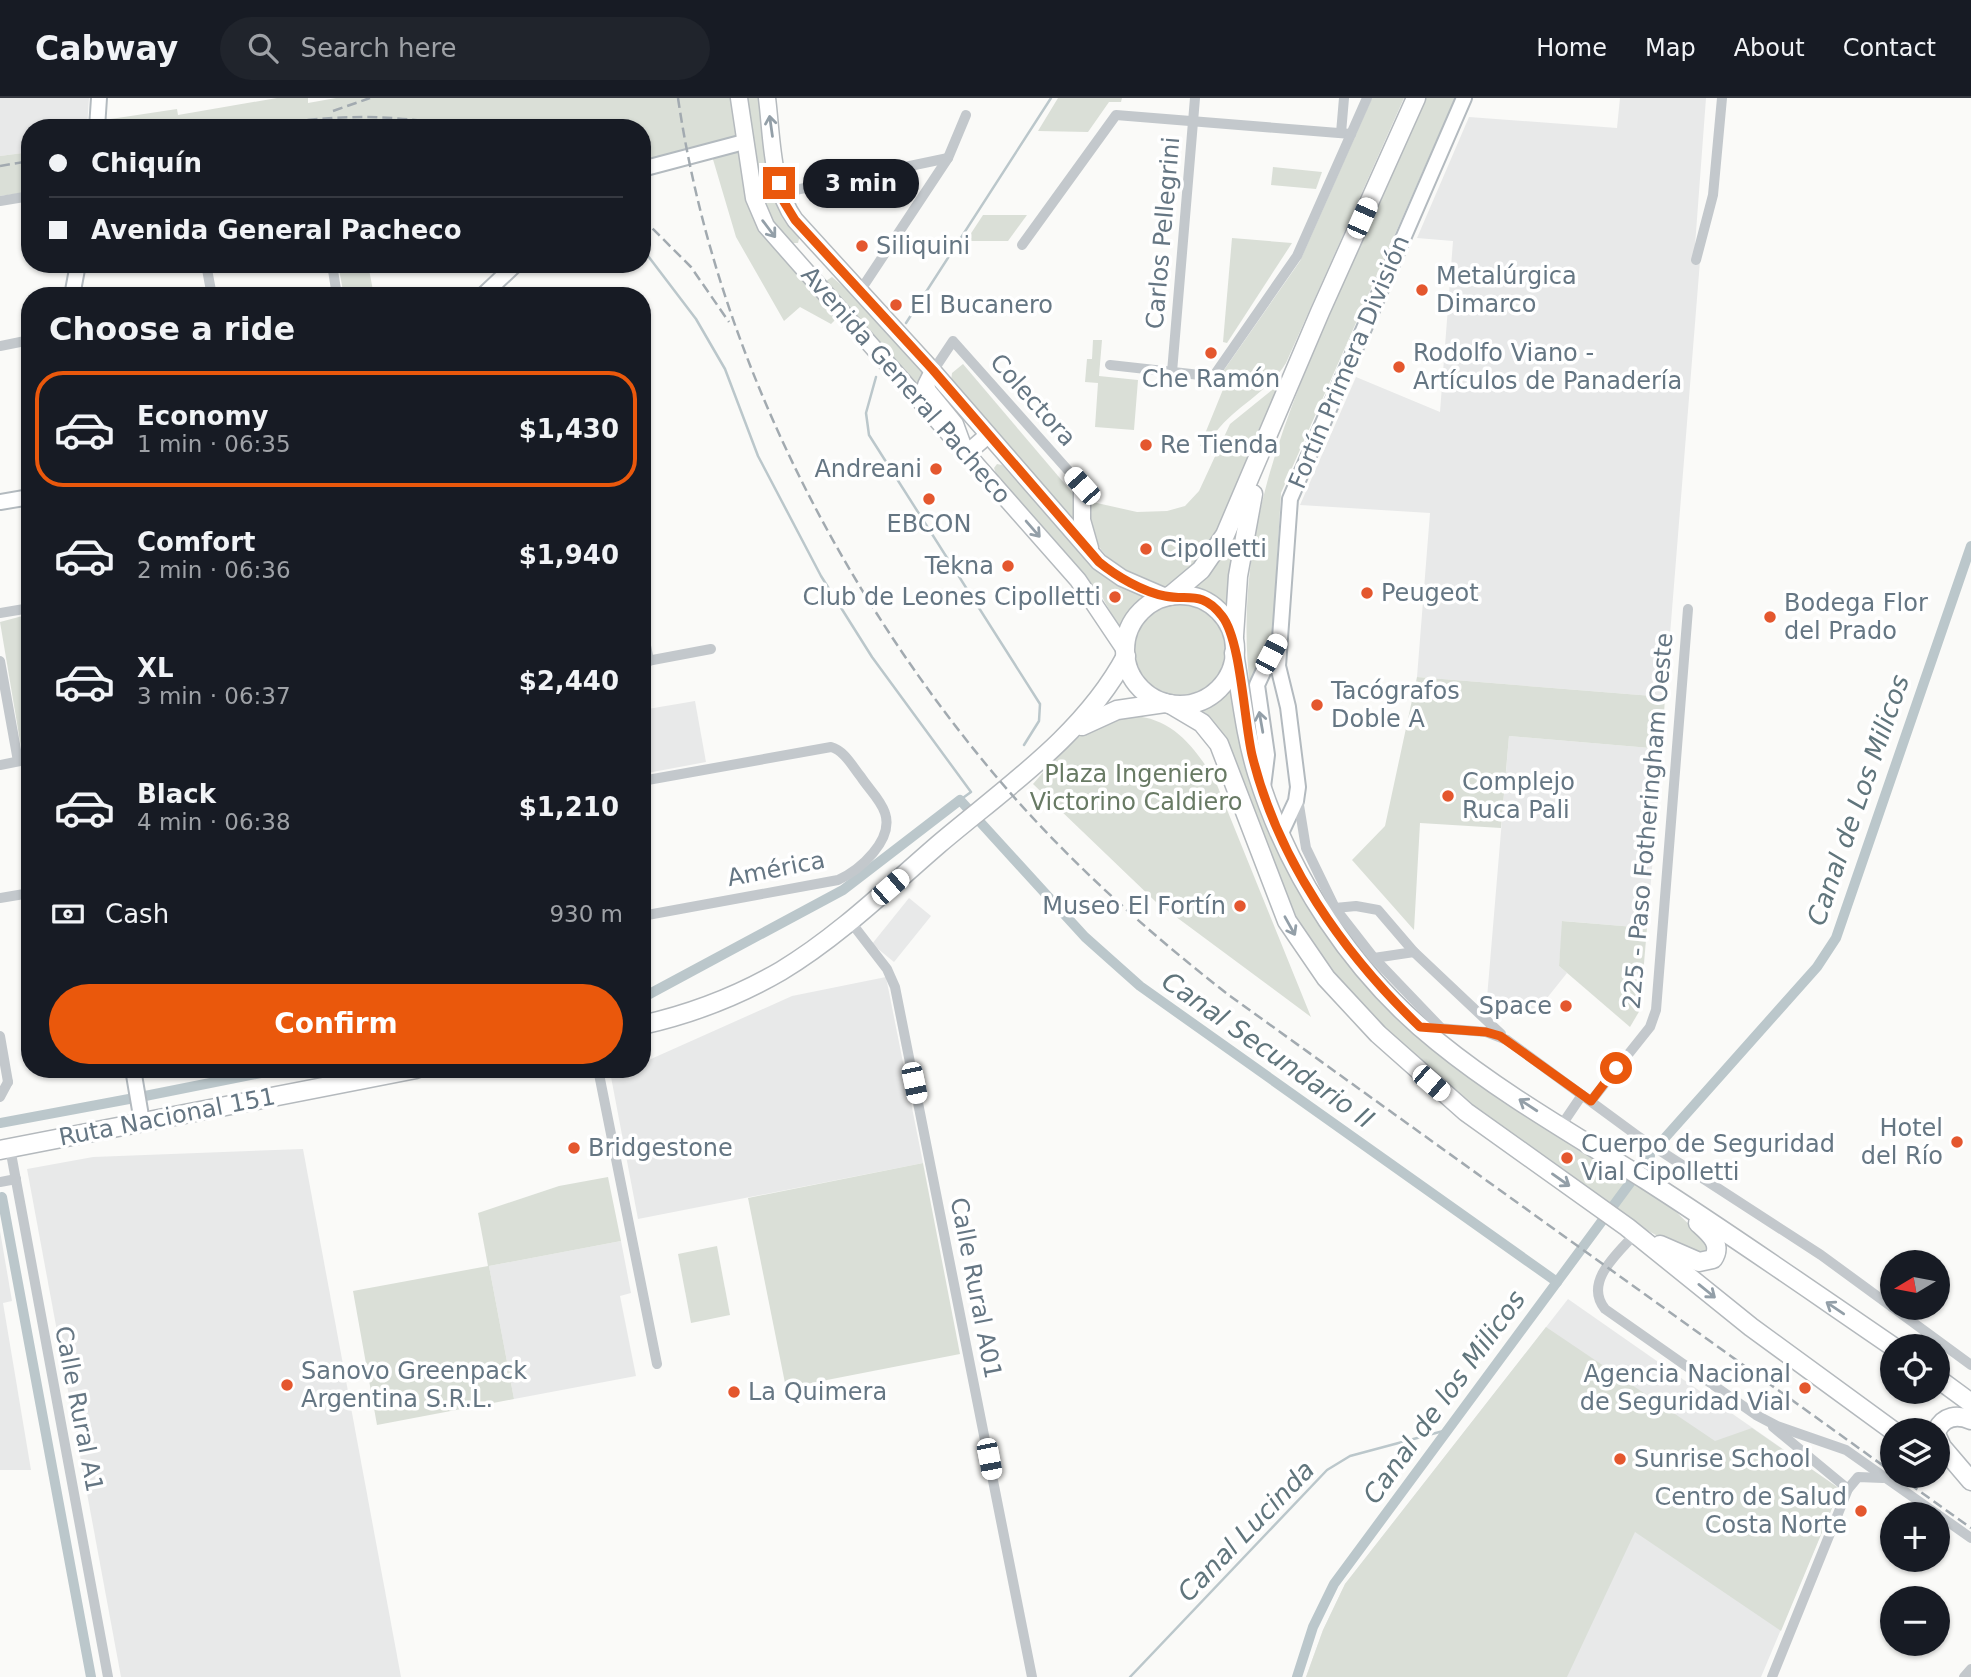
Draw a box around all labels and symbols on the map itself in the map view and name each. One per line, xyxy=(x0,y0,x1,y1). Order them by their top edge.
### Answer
one-way arrow xyxy=(764,115,777,138)
street label: Carlos Pellegrini xyxy=(1141,136,1185,330)
callout: 3 min xyxy=(804,158,919,208)
route end xyxy=(763,167,795,199)
car xyxy=(1344,195,1381,241)
one-way arrow xyxy=(761,220,776,239)
street label: Fortín Primera División xyxy=(1283,231,1415,493)
place label: Siliquini xyxy=(876,232,970,260)
marker: Siliquini xyxy=(854,238,870,254)
street label: Avenida General Pacheco xyxy=(795,261,1017,509)
place label: Metalúrgica Dimarco xyxy=(1436,262,1577,318)
marker: Metalúrgica Dimarco xyxy=(1414,282,1430,298)
place label: El Bucanero xyxy=(910,291,1053,319)
marker: El Bucanero xyxy=(888,297,904,313)
place label: Rodolfo Viano - Artículos de Panadería xyxy=(1413,339,1682,395)
marker: Che Ramón xyxy=(1203,345,1219,361)
street label: Colectora xyxy=(984,348,1082,452)
marker: Rodolfo Viano - Artículos de Panadería xyxy=(1391,359,1407,375)
place label: Che Ramón xyxy=(1142,365,1280,393)
place label: Re Tienda xyxy=(1160,431,1279,459)
marker: Re Tienda xyxy=(1138,437,1154,453)
place label: Andreani xyxy=(814,455,922,483)
marker: Andreani xyxy=(928,461,944,477)
car xyxy=(1061,463,1104,509)
marker: EBCON xyxy=(921,491,937,507)
place label: EBCON xyxy=(887,510,971,538)
one-way arrow xyxy=(1024,520,1041,537)
place label: Cipolletti xyxy=(1160,535,1267,563)
marker: Cipolletti xyxy=(1138,541,1154,557)
place label: Tekna xyxy=(924,552,994,580)
marker: Tekna xyxy=(1000,558,1016,574)
place label: Peugeot xyxy=(1381,579,1479,607)
place label: Club de Leones Cipolletti xyxy=(802,583,1101,611)
marker: Peugeot xyxy=(1359,585,1375,601)
marker: Club de Leones Cipolletti xyxy=(1107,589,1123,605)
place label: Bodega Flor del Prado xyxy=(1784,589,1928,645)
marker: Bodega Flor del Prado xyxy=(1762,609,1778,625)
car xyxy=(1252,631,1291,677)
street label: 225 - Paso Fotheringham Oeste xyxy=(1618,632,1678,1010)
water label: Canal de Los Milicos xyxy=(1801,671,1915,929)
place label: Tacógrafos Doble A xyxy=(1330,677,1460,733)
marker: Tacógrafos Doble A xyxy=(1309,697,1325,713)
one-way arrow xyxy=(1254,711,1267,734)
park label: Plaza Ingeniero Victorino Caldiero xyxy=(1030,760,1242,816)
place label: Complejo Ruca Pali xyxy=(1462,768,1575,824)
marker: Complejo Ruca Pali xyxy=(1440,788,1456,804)
street label: América xyxy=(725,846,827,892)
car xyxy=(868,865,913,909)
place label: Museo El Fortín xyxy=(1042,892,1226,920)
marker: Museo El Fortín xyxy=(1232,898,1248,914)
one-way arrow xyxy=(1284,915,1297,936)
water label: Canal Secundario II xyxy=(1156,966,1380,1134)
place label: Space xyxy=(1479,992,1552,1020)
marker: Space xyxy=(1558,998,1574,1014)
route start xyxy=(1600,1052,1632,1084)
car xyxy=(900,1060,929,1106)
car xyxy=(1409,1061,1454,1105)
street label: Ruta Nacional 151 xyxy=(56,1082,278,1152)
one-way arrow xyxy=(1519,1097,1538,1112)
place label: Hotel del Río xyxy=(1861,1114,1943,1170)
place label: Cuerpo de Seguridad Vial Cipolletti xyxy=(1581,1130,1835,1186)
place label: Bridgestone xyxy=(588,1134,733,1162)
marker: Hotel del Río xyxy=(1949,1134,1965,1150)
marker: Bridgestone xyxy=(566,1140,582,1156)
marker: Cuerpo de Seguridad Vial Cipolletti xyxy=(1559,1150,1575,1166)
one-way arrow xyxy=(1551,1173,1570,1188)
street label: Calle Rural A01 xyxy=(945,1195,1007,1381)
north arrow xyxy=(1880,1250,1950,1320)
one-way arrow xyxy=(1698,1284,1716,1299)
water label: Canal de los Milicos xyxy=(1357,1285,1531,1509)
one-way arrow xyxy=(1826,1300,1846,1314)
street label: Calle Rural A1 xyxy=(49,1324,109,1494)
place label: Sanovo Greenpack Argentina S.R.L. xyxy=(301,1357,527,1413)
place label: Agencia Nacional de Seguridad Vial xyxy=(1580,1360,1791,1416)
marker: Sanovo Greenpack Argentina S.R.L. xyxy=(279,1377,295,1393)
place label: La Quimera xyxy=(748,1378,887,1406)
marker: Agencia Nacional de Seguridad Vial xyxy=(1797,1380,1813,1396)
marker: La Quimera xyxy=(726,1384,742,1400)
car xyxy=(975,1436,1004,1482)
place label: Sunrise School xyxy=(1634,1445,1811,1473)
marker: Sunrise School xyxy=(1612,1451,1628,1467)
water label: Canal Lucinda xyxy=(1172,1455,1320,1607)
place label: Centro de Salud Costa Norte xyxy=(1655,1483,1847,1539)
marker: Centro de Salud Costa Norte xyxy=(1853,1503,1869,1519)

